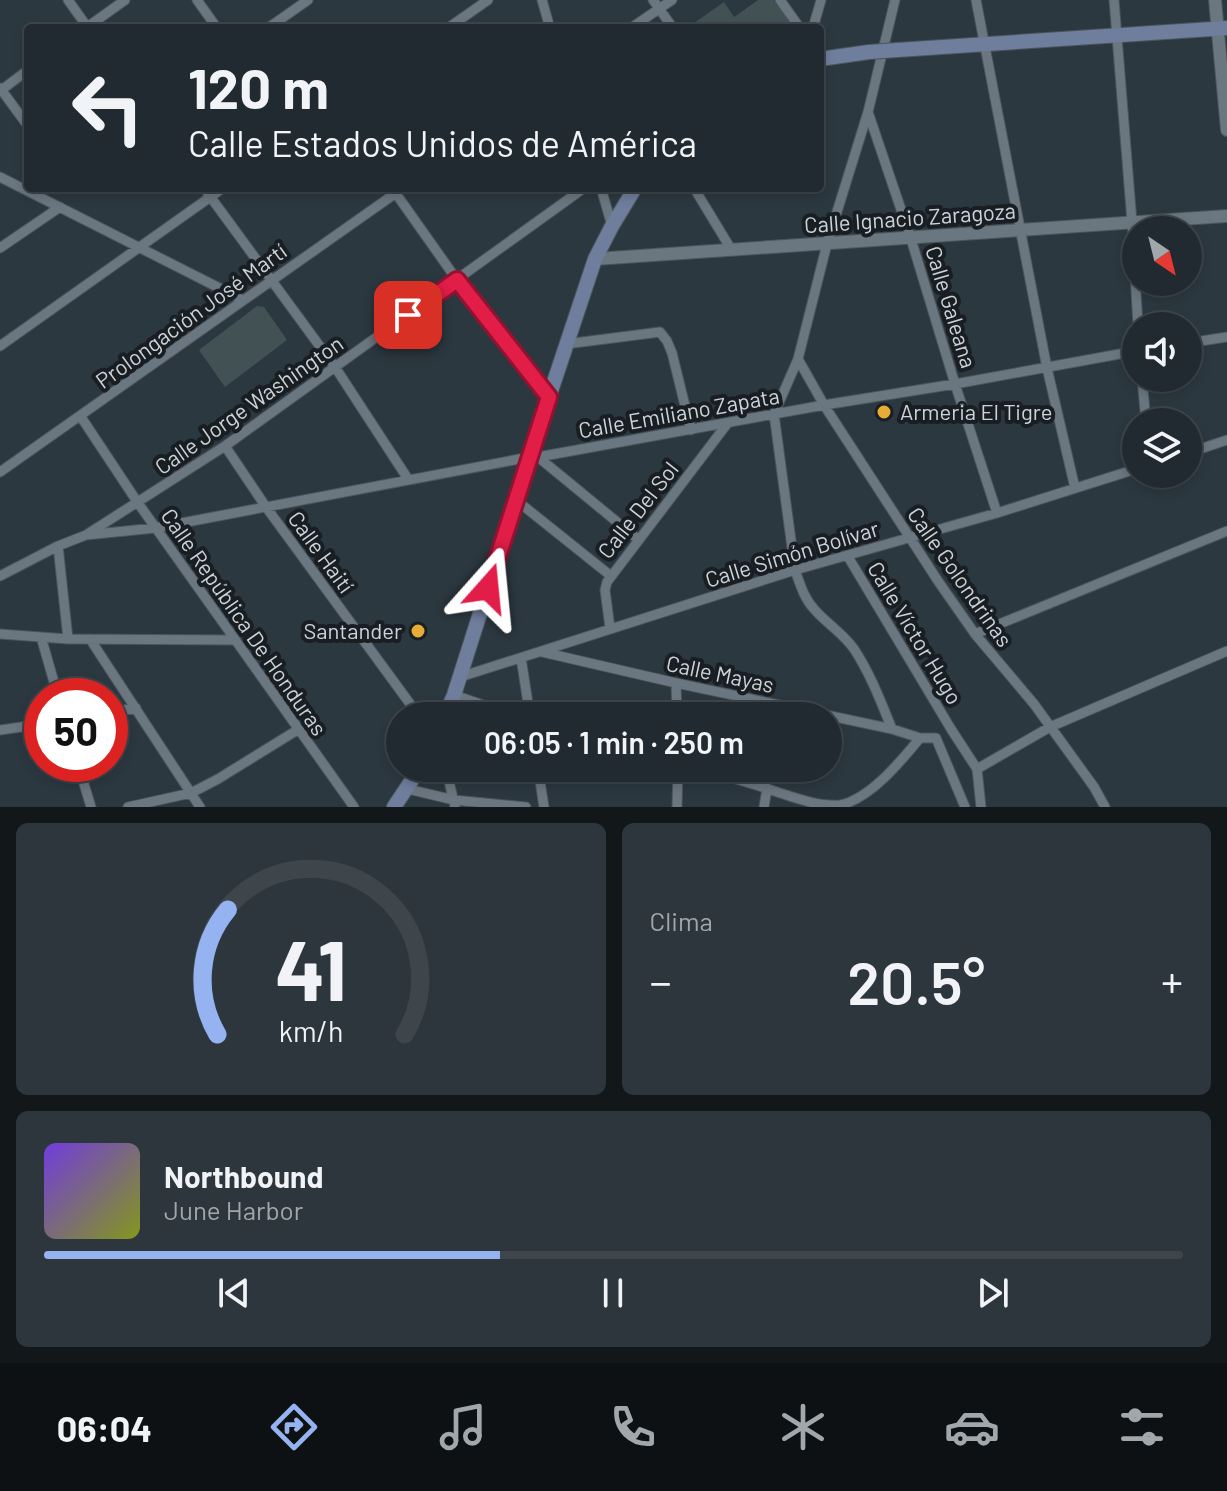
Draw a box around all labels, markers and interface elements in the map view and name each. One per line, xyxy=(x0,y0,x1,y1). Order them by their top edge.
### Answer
text: 120 m xyxy=(188,53,329,120)
icon: left xyxy=(56,56,160,160)
text: Calle Estados Unidos de América xyxy=(188,121,697,164)
street label: Calle Ignacio Zaragoza xyxy=(803,197,1017,237)
north arrow xyxy=(1122,216,1202,296)
map controls xyxy=(1122,216,1202,488)
street label: Prolongación José Martí xyxy=(90,237,291,393)
street label: Calle Galeana xyxy=(921,243,983,371)
pin xyxy=(374,281,442,349)
icon: arrive xyxy=(386,293,430,337)
button: sound xyxy=(1122,312,1202,392)
street label: Calle Jorge Washington xyxy=(149,329,348,479)
street label: Calle Emiliano Zapata xyxy=(576,382,781,443)
place label: Armeria El Tigre xyxy=(900,398,1052,424)
marker: Armeria El Tigre xyxy=(875,403,893,421)
button: layers xyxy=(1122,408,1202,488)
street label: Calle Del Sol xyxy=(591,456,683,563)
street label: Calle Golondrinas xyxy=(903,502,1019,651)
street label: Calle República De Honduras xyxy=(156,503,333,740)
street label: Calle Haití xyxy=(283,506,360,598)
street label: Calle Simón Bolívar xyxy=(702,514,882,592)
position arrow xyxy=(446,546,530,630)
street label: Calle Víctor Hugo xyxy=(863,556,969,709)
place label: Santander xyxy=(303,617,402,643)
marker: Santander xyxy=(409,622,427,640)
street label: Calle Mayas xyxy=(664,649,776,697)
speed limit sign: 50 xyxy=(24,678,128,782)
text: 06:05 · 1 min · 250 m xyxy=(484,724,744,760)
text: Clima xyxy=(650,905,713,936)
text: 41 xyxy=(275,918,347,1018)
text: 20.5° xyxy=(847,945,985,1017)
text: − xyxy=(650,954,672,1007)
text: + xyxy=(1161,954,1183,1007)
text: km/h xyxy=(278,1013,343,1048)
text: Northbound xyxy=(164,1158,323,1194)
text: June Harbor xyxy=(164,1194,303,1225)
icon: previous xyxy=(212,1271,256,1315)
icon: pause xyxy=(591,1271,635,1315)
icon: next xyxy=(971,1271,1015,1315)
icon: directions xyxy=(266,1399,322,1455)
icon: music xyxy=(435,1399,491,1455)
icon: phone xyxy=(605,1399,661,1455)
icon: climate xyxy=(775,1399,831,1455)
icon: car xyxy=(944,1399,1000,1455)
icon: filters xyxy=(1114,1399,1170,1455)
text: 06:04 xyxy=(57,1406,152,1449)

